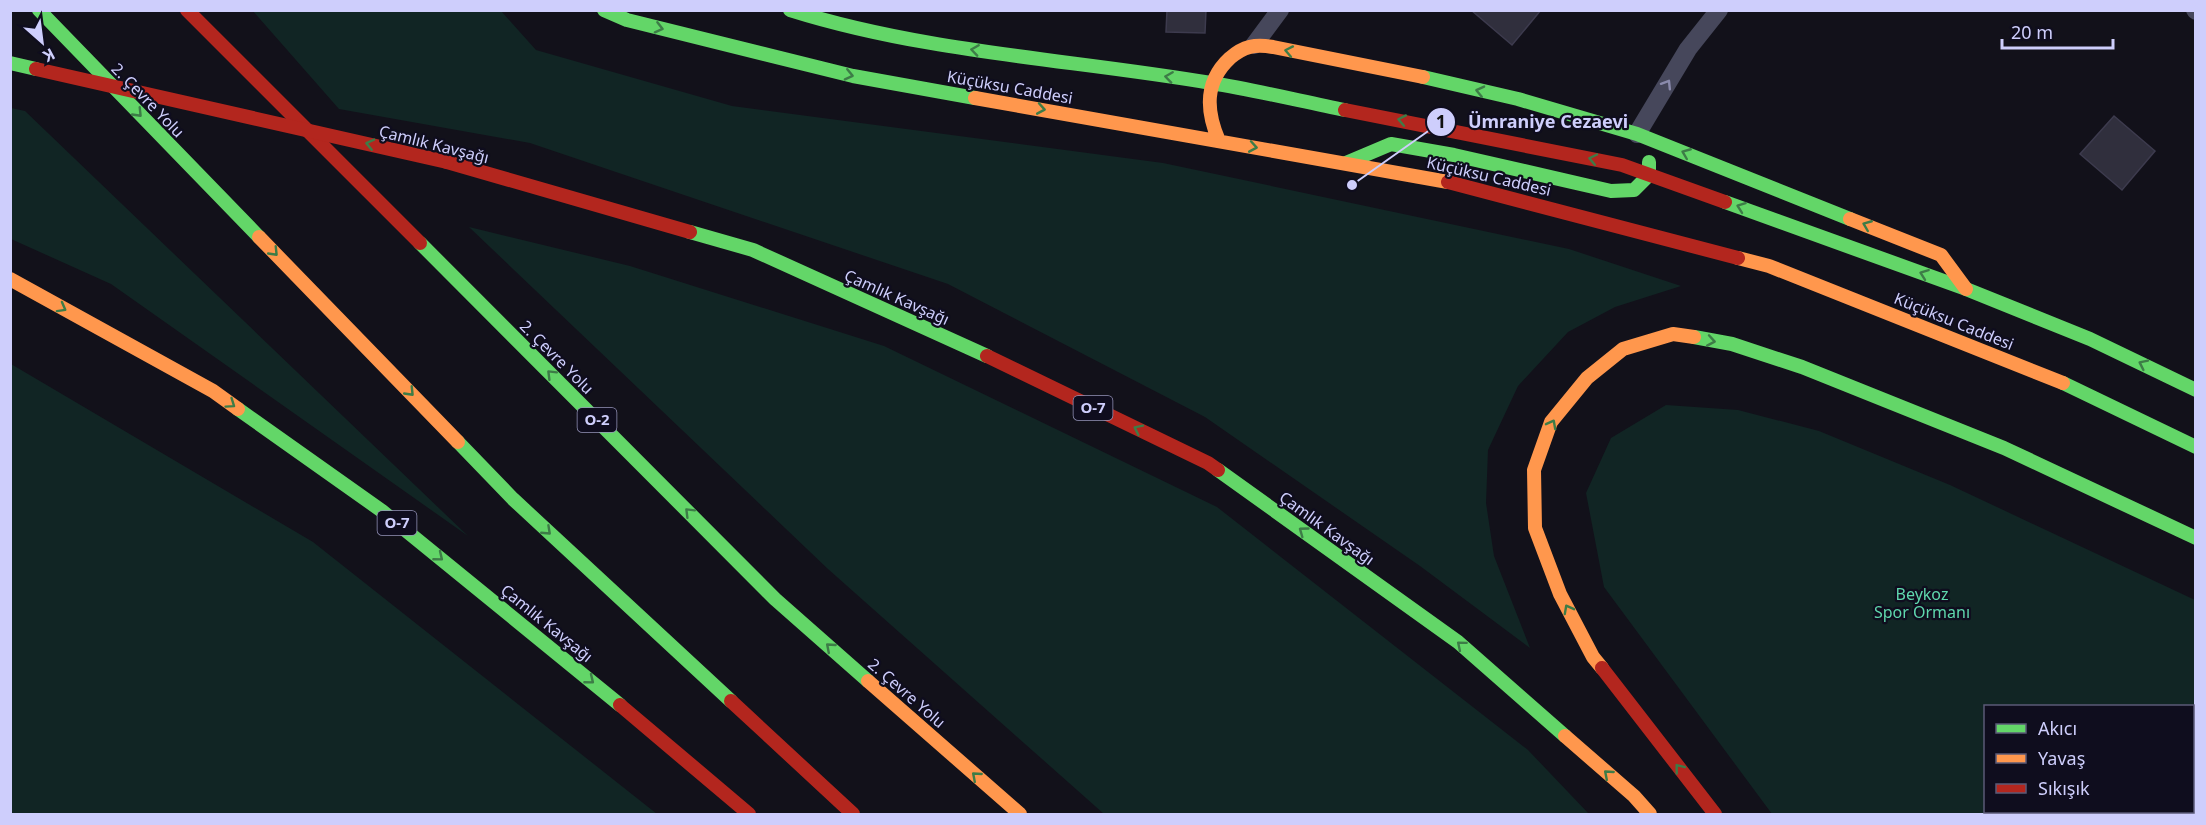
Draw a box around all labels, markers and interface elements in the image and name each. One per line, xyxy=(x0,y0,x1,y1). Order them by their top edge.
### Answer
north arrow xyxy=(12,12,72,72)
scale bar xyxy=(2002,12,2113,50)
text: 20 m xyxy=(2011,20,2053,44)
one-way arrow xyxy=(654,21,664,33)
text: K xyxy=(39,43,59,68)
one-way arrow xyxy=(971,45,980,57)
one-way arrow xyxy=(1284,45,1294,58)
street label: 2. Çevre Yolu xyxy=(107,58,189,142)
street label: Küçüksu Caddesi xyxy=(945,65,1075,109)
one-way arrow xyxy=(843,68,853,81)
one-way arrow xyxy=(1164,72,1173,84)
one-way arrow xyxy=(1659,80,1671,90)
one-way arrow xyxy=(1475,85,1485,98)
one-way arrow xyxy=(1035,102,1045,115)
callout: Ümraniye Cezaevi xyxy=(1426,104,1641,140)
one-way arrow xyxy=(131,106,142,116)
text: 1 xyxy=(1436,109,1446,133)
text: Ümraniye Cezaevi xyxy=(1468,109,1628,133)
one-way arrow xyxy=(1397,114,1407,127)
street label: Çamlık Kavşağı xyxy=(377,120,491,168)
one-way arrow xyxy=(365,139,375,152)
one-way arrow xyxy=(1248,140,1258,153)
one-way arrow xyxy=(1681,148,1692,160)
street label: Küçüksu Caddesi xyxy=(1425,151,1553,201)
one-way arrow xyxy=(1588,154,1598,167)
one-way arrow xyxy=(1736,202,1747,215)
one-way arrow xyxy=(1862,220,1873,232)
one-way arrow xyxy=(267,246,278,256)
street label: Çamlık Kavşağı xyxy=(841,264,953,330)
one-way arrow xyxy=(1919,268,1930,281)
street label: Küçüksu Caddesi xyxy=(1891,287,2017,355)
one-way arrow xyxy=(56,301,66,312)
street label: 2. Çevre Yolu xyxy=(515,315,599,399)
one-way arrow xyxy=(1705,334,1715,347)
one-way arrow xyxy=(2138,360,2149,372)
one-way arrow xyxy=(547,371,558,382)
one-way arrow xyxy=(402,385,413,396)
road number: O-7 xyxy=(1074,396,1112,420)
one-way arrow xyxy=(225,397,236,408)
road number: O-2 xyxy=(578,408,616,432)
one-way arrow xyxy=(1545,420,1556,430)
one-way arrow xyxy=(1133,425,1144,437)
street label: Çamlık Kavşağı xyxy=(1275,486,1379,570)
one-way arrow xyxy=(685,509,696,520)
road number: O-7 xyxy=(378,511,416,535)
one-way arrow xyxy=(540,524,551,535)
one-way arrow xyxy=(1298,528,1309,539)
one-way arrow xyxy=(432,550,443,561)
street label: Çamlık Kavşağı xyxy=(496,579,598,667)
park label: Beykoz Spor Ormanı xyxy=(1874,583,1970,623)
one-way arrow xyxy=(1564,604,1575,615)
one-way arrow xyxy=(1457,642,1468,653)
one-way arrow xyxy=(826,643,836,654)
street label: 2. Çevre Yolu xyxy=(864,653,950,733)
one-way arrow xyxy=(583,672,594,683)
legend xyxy=(1984,705,2194,813)
text: Akıcı xyxy=(2038,716,2077,740)
text: Yavaş xyxy=(2038,746,2085,770)
one-way arrow xyxy=(1676,764,1687,775)
one-way arrow xyxy=(1604,770,1615,781)
one-way arrow xyxy=(972,772,983,783)
text: Sıkışık xyxy=(2038,776,2090,800)

